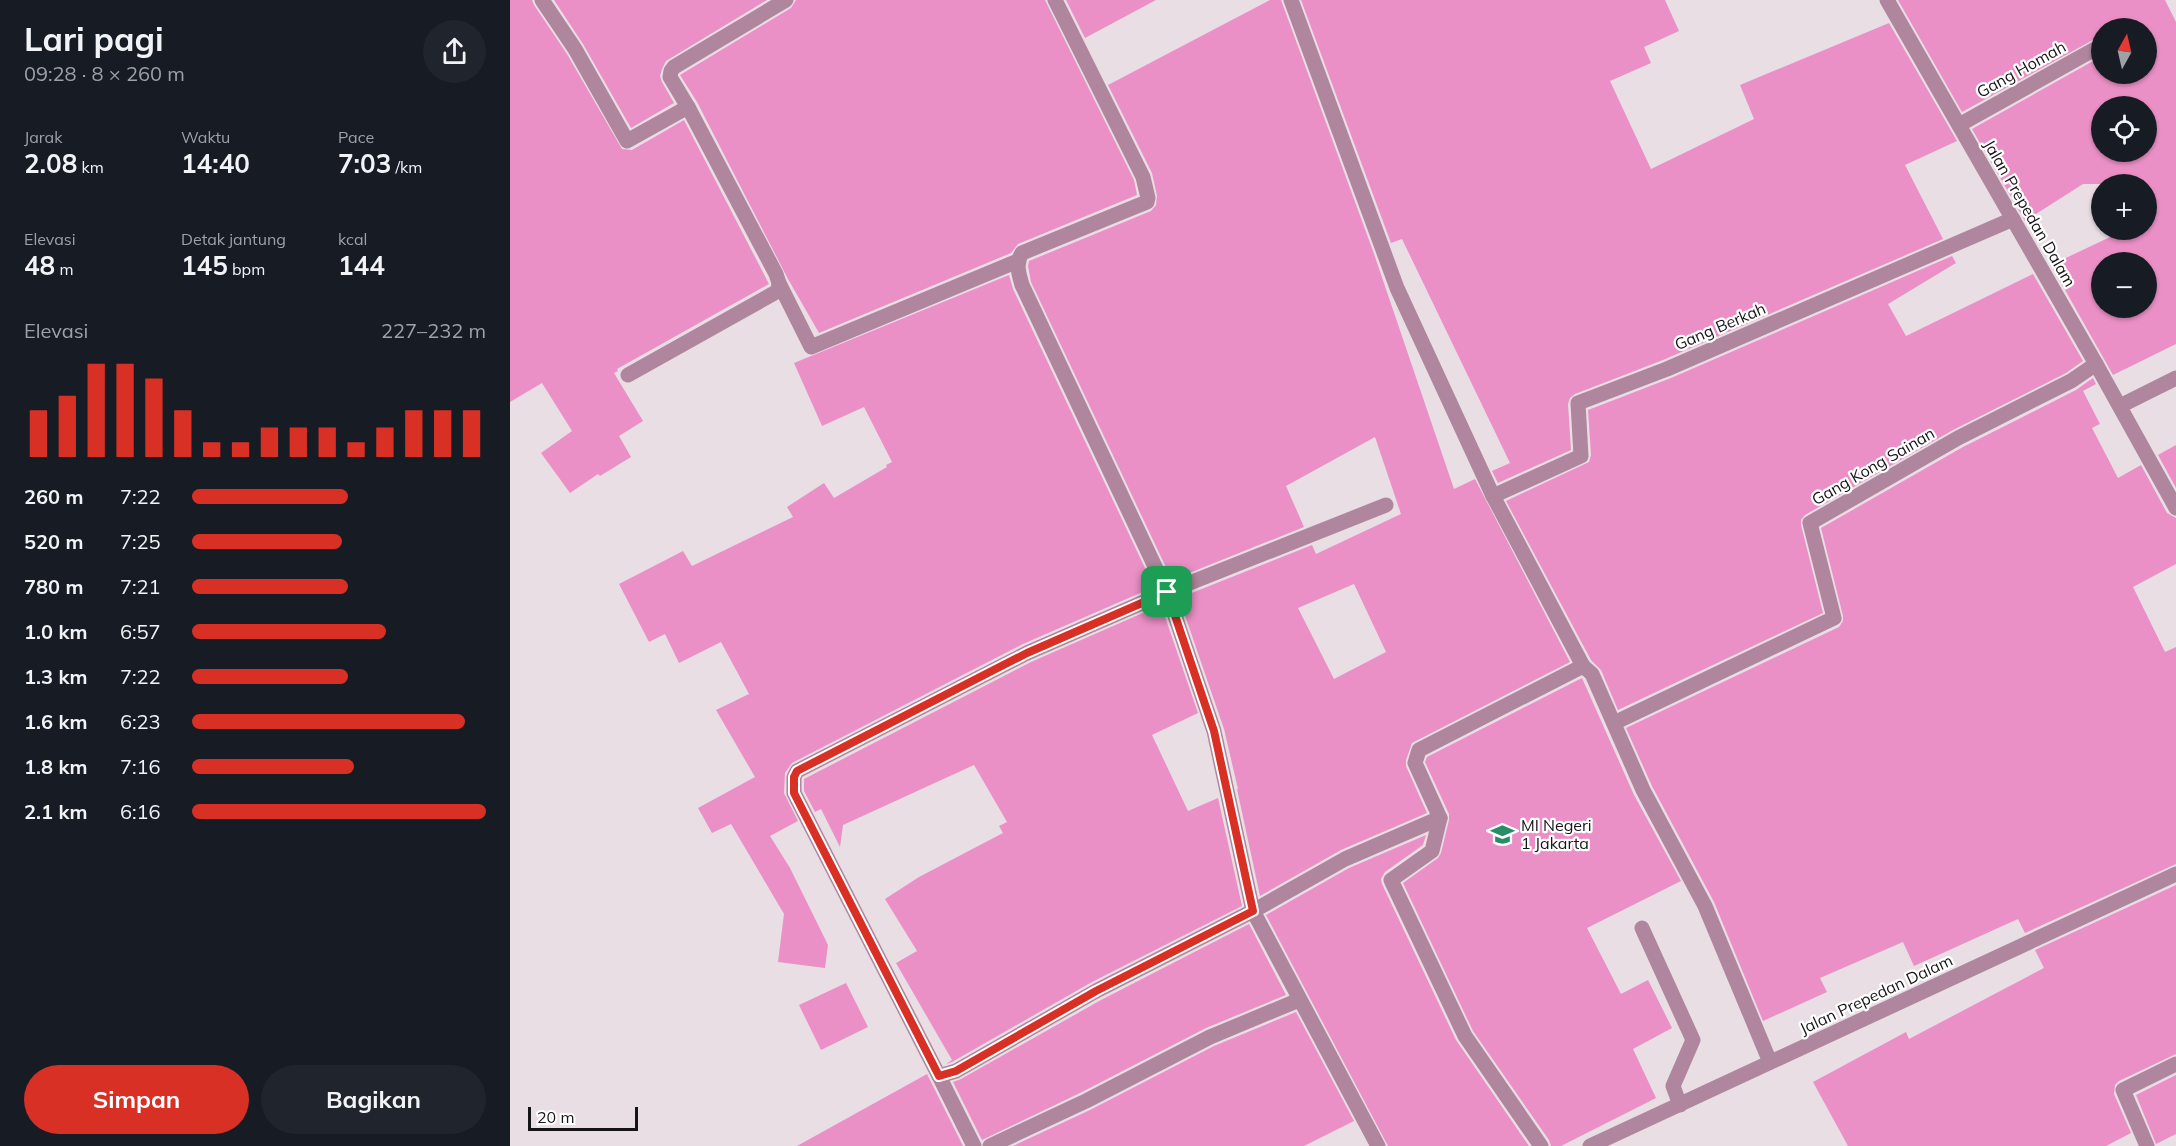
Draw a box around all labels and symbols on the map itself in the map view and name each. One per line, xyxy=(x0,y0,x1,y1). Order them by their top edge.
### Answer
north arrow xyxy=(2091,18,2157,84)
street label: Gang Homah xyxy=(1973,36,2069,102)
street label: Jalan Prepedan Dalam xyxy=(1980,136,2080,290)
street label: Gang Berkah xyxy=(1671,298,1769,354)
street label: Gang Kong Sainan xyxy=(1808,423,1938,509)
pin xyxy=(1141,566,1192,617)
place label: MI Negeri 1 Jakarta xyxy=(1521,815,1592,853)
school or university icon: MI Negeri 1 Jakarta xyxy=(1490,821,1516,847)
street label: Jalan Prepedan Dalam xyxy=(1796,950,1956,1038)
scale bar xyxy=(528,1104,638,1132)

